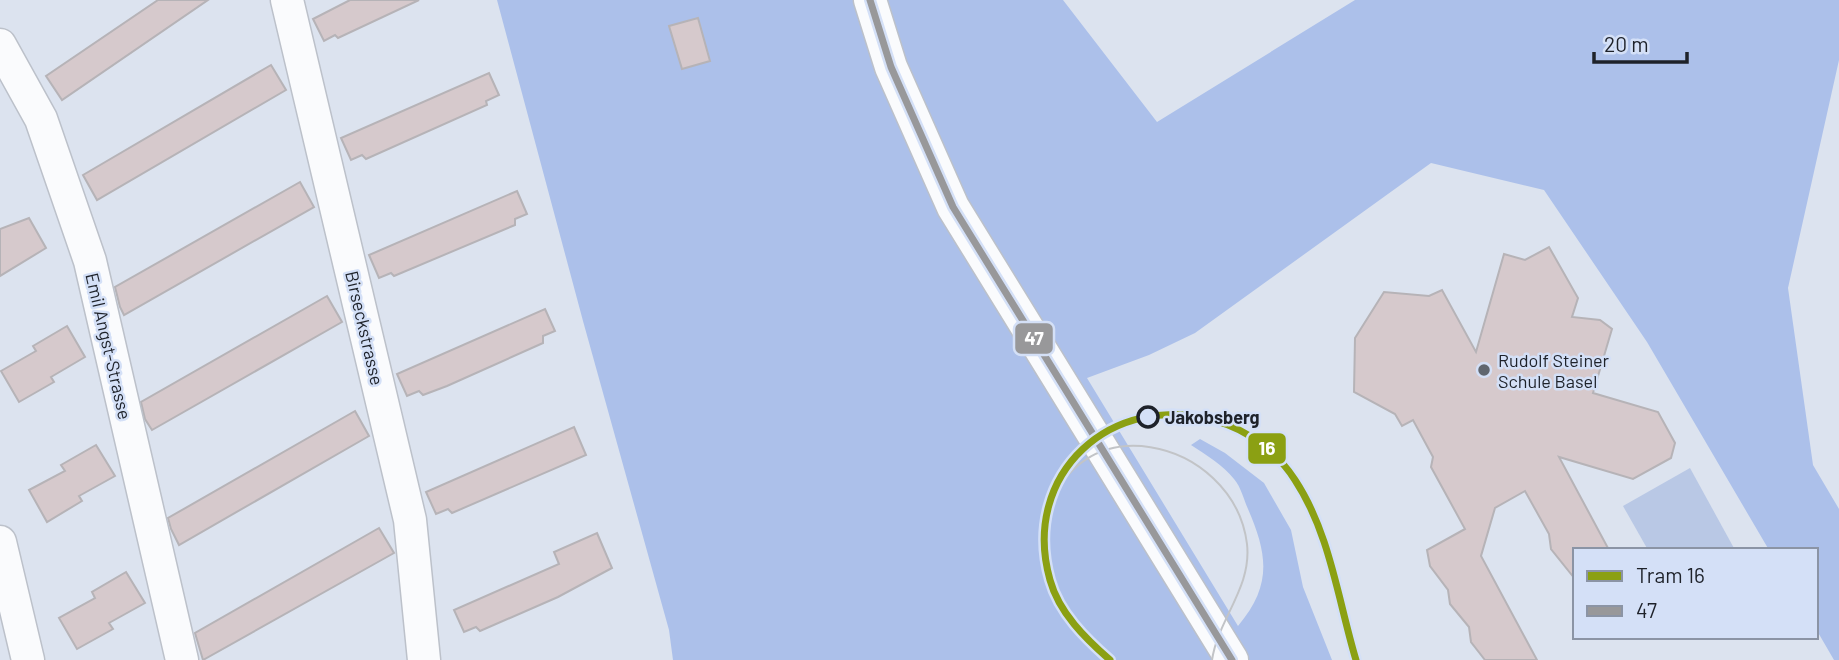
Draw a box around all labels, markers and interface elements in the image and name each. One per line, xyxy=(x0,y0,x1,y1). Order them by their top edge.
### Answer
scale bar xyxy=(1594,21,1687,65)
text: 20 m xyxy=(1604,31,1649,56)
street label: Birseckstrasse xyxy=(341,269,389,387)
street label: Emil Angst-Strasse xyxy=(81,271,137,421)
line badge: 47 xyxy=(1014,322,1054,355)
text: 47 xyxy=(1024,326,1044,349)
place label: Rudolf Steiner Schule Basel xyxy=(1498,349,1610,392)
marker: Rudolf Steiner Schule Basel xyxy=(1476,362,1492,378)
marker: Jakobsberg xyxy=(1137,406,1159,428)
place label: Jakobsberg xyxy=(1165,406,1259,428)
line badge: 16 xyxy=(1247,432,1287,465)
text: 16 xyxy=(1259,436,1275,459)
legend xyxy=(1573,548,1818,639)
text: Tram 16 xyxy=(1636,562,1705,587)
text: 47 xyxy=(1636,597,1657,622)

